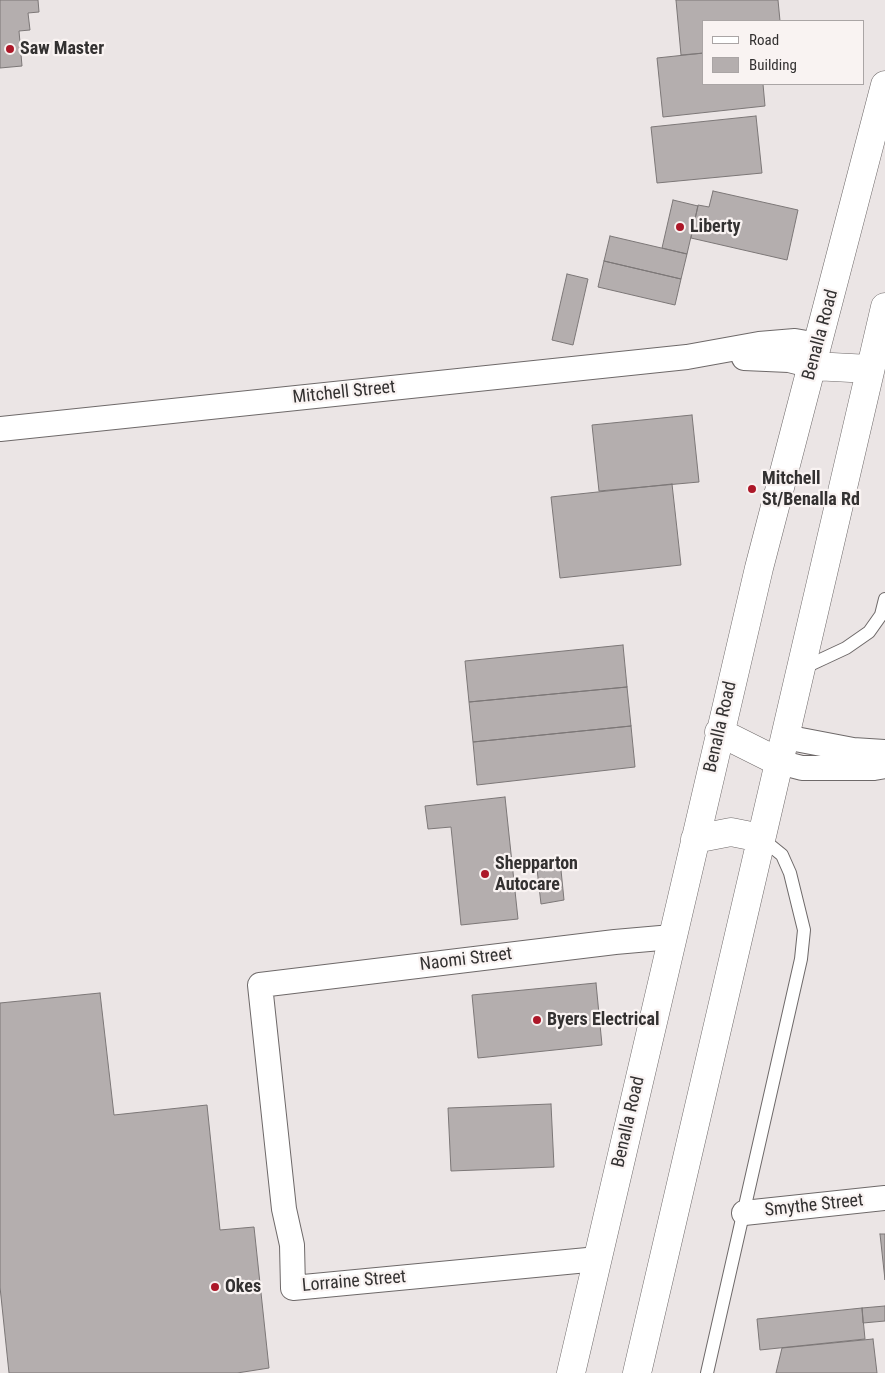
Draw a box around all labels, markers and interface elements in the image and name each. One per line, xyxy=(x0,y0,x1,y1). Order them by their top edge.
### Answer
legend xyxy=(702,20,865,85)
text: Road xyxy=(749,31,779,49)
place label: Saw Master xyxy=(20,38,104,60)
marker: Saw Master xyxy=(4,43,16,55)
text: Building xyxy=(749,56,797,74)
place label: Liberty xyxy=(690,216,741,238)
marker: Liberty xyxy=(674,221,686,233)
street label: Benalla Road xyxy=(799,287,843,383)
street label: Mitchell Street xyxy=(292,377,396,409)
place label: Mitchell St/Benalla Rd xyxy=(762,468,860,510)
marker: Mitchell St/Benalla Rd xyxy=(746,483,758,495)
street label: Benalla Road xyxy=(700,679,742,775)
place label: Shepparton Autocare xyxy=(495,853,578,896)
marker: Shepparton Autocare xyxy=(479,868,491,880)
street label: Naomi Street xyxy=(419,944,513,976)
place label: Byers Electrical xyxy=(547,1009,659,1031)
marker: Byers Electrical xyxy=(531,1014,543,1026)
street label: Benalla Road xyxy=(608,1074,650,1170)
street label: Smythe Street xyxy=(764,1190,864,1222)
street label: Lorraine Street xyxy=(301,1267,407,1297)
place label: Okes xyxy=(225,1276,261,1298)
marker: Okes xyxy=(209,1281,221,1293)

